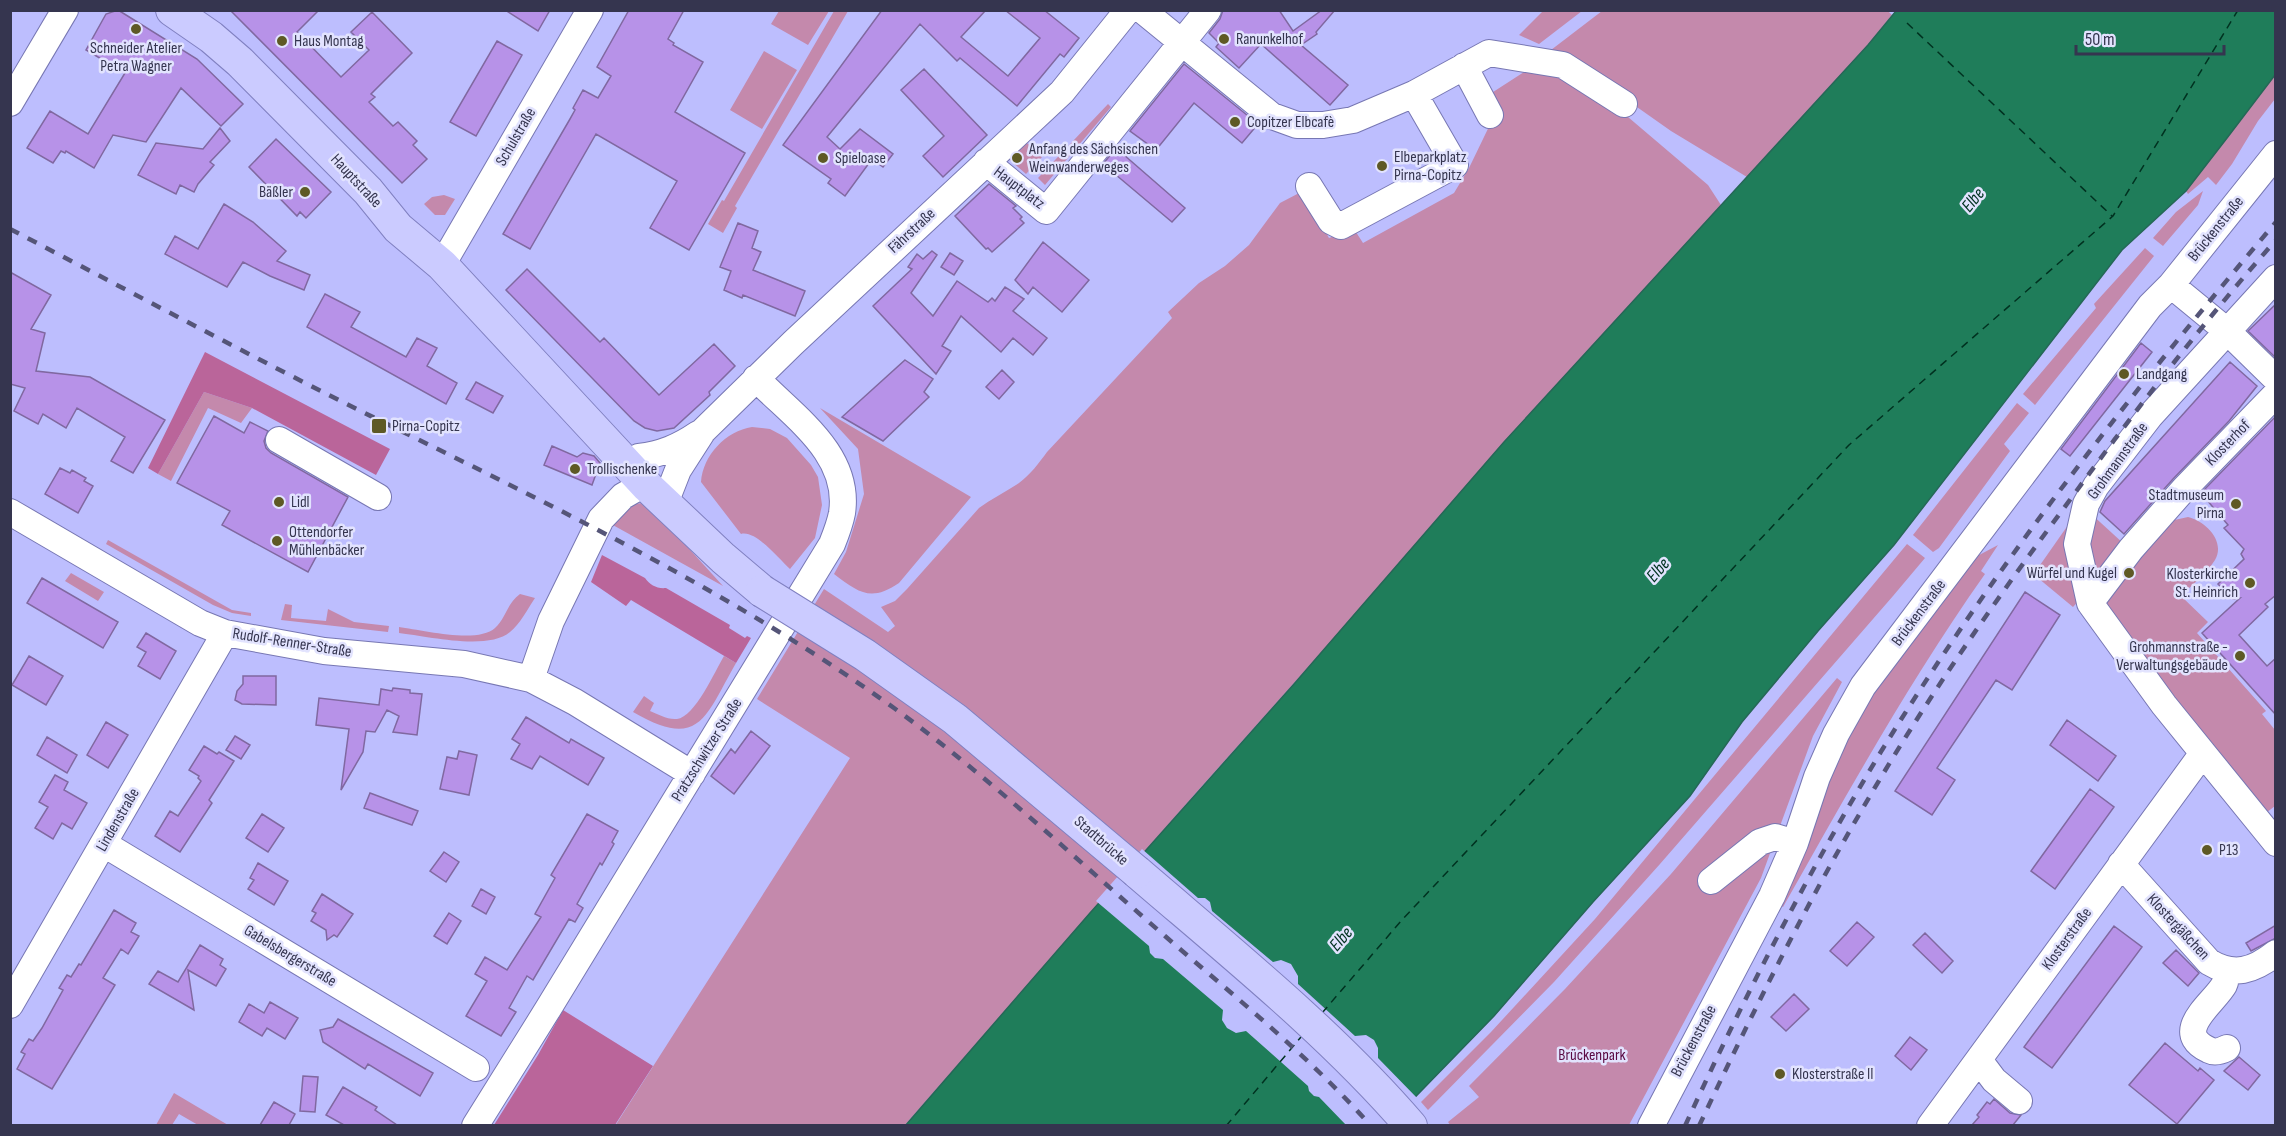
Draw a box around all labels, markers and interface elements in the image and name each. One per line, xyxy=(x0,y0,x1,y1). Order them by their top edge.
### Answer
scale bar xyxy=(2076,18,2224,56)
marker: Schneider Atelier Petra Wagner xyxy=(129,22,143,36)
text: 50 m xyxy=(2085,29,2115,50)
place label: Ranunkelhof xyxy=(1236,30,1303,49)
place label: Haus Montag xyxy=(294,32,364,51)
marker: Ranunkelhof xyxy=(1217,32,1231,46)
marker: Haus Montag xyxy=(275,34,289,48)
place label: Schneider Atelier Petra Wagner xyxy=(90,39,182,76)
street label: Schulstraße xyxy=(492,105,540,169)
place label: Copitzer Elbcafè xyxy=(1247,113,1334,132)
marker: Copitzer Elbcafè xyxy=(1228,115,1242,129)
place label: Anfang des Sächsischen Weinwanderweges xyxy=(1028,140,1158,177)
place label: Elbeparkplatz Pirna-Copitz xyxy=(1394,148,1467,185)
place label: Spieloase xyxy=(835,149,886,168)
street label: Hauptstraße xyxy=(326,150,386,212)
marker: Spieloase xyxy=(816,151,830,165)
marker: Anfang des Sächsischen Weinwanderweges xyxy=(1010,151,1024,165)
marker: Elbeparkplatz Pirna-Copitz xyxy=(1375,159,1389,173)
street label: Hauptplatz xyxy=(990,163,1048,213)
place label: Bäßler xyxy=(259,183,293,202)
water label: Elbe xyxy=(1957,184,1989,216)
marker: Bäßler xyxy=(298,185,312,199)
street label: Brückenstraße xyxy=(2184,193,2248,265)
street label: Fährstraße xyxy=(885,204,939,258)
place label: Landgang xyxy=(2136,365,2187,384)
marker: Landgang xyxy=(2117,367,2131,381)
street label: Klosterhof xyxy=(2202,416,2255,470)
marker: Pirna-Copitz xyxy=(370,417,388,435)
place label: Pirna-Copitz xyxy=(392,417,460,436)
street label: Grohmannstraße xyxy=(2084,419,2152,503)
place label: Trollischenke xyxy=(587,460,657,479)
marker: Trollischenke xyxy=(568,462,582,476)
place label: Stadtmuseum Pirna xyxy=(2149,486,2224,523)
place label: Lidl xyxy=(291,493,310,512)
marker: Lidl xyxy=(272,495,286,509)
marker: Stadtmuseum Pirna xyxy=(2229,497,2243,511)
place label: Ottendorfer Mühlenbäcker xyxy=(289,523,365,560)
marker: Ottendorfer Mühlenbäcker xyxy=(270,534,284,548)
water label: Elbe xyxy=(1642,554,1674,586)
place label: Würfel und Kugel xyxy=(2027,564,2117,583)
place label: Klosterkirche St. Heinrich xyxy=(2166,565,2238,602)
marker: Würfel und Kugel xyxy=(2122,566,2136,580)
street label: Brückenstraße xyxy=(1888,576,1950,650)
marker: Klosterkirche St. Heinrich xyxy=(2243,576,2257,590)
street label: Rudolf-Renner-Straße xyxy=(231,624,353,662)
place label: Grohmannstraße - Verwaltungsgebäude xyxy=(2116,638,2228,675)
marker: Grohmannstraße - Verwaltungsgebäude xyxy=(2233,649,2247,663)
street label: Pratzschwitzer Straße xyxy=(668,695,746,805)
street label: Lindenstraße xyxy=(92,785,144,855)
street label: Stadtbrücke xyxy=(1070,812,1132,870)
place label: P13 xyxy=(2219,841,2238,860)
marker: P13 xyxy=(2200,843,2214,857)
street label: Klostergäßchen xyxy=(2143,890,2213,964)
street label: Klosterstraße xyxy=(2038,904,2096,974)
street label: Gabelsbergerstraße xyxy=(240,921,340,991)
water label: Elbe xyxy=(1325,923,1357,955)
street label: Brückenstraße xyxy=(1667,1002,1721,1080)
park label: Brückenpark xyxy=(1558,1046,1626,1065)
place label: Klosterstraße II xyxy=(1792,1065,1873,1084)
marker: Klosterstraße II xyxy=(1773,1067,1787,1081)

